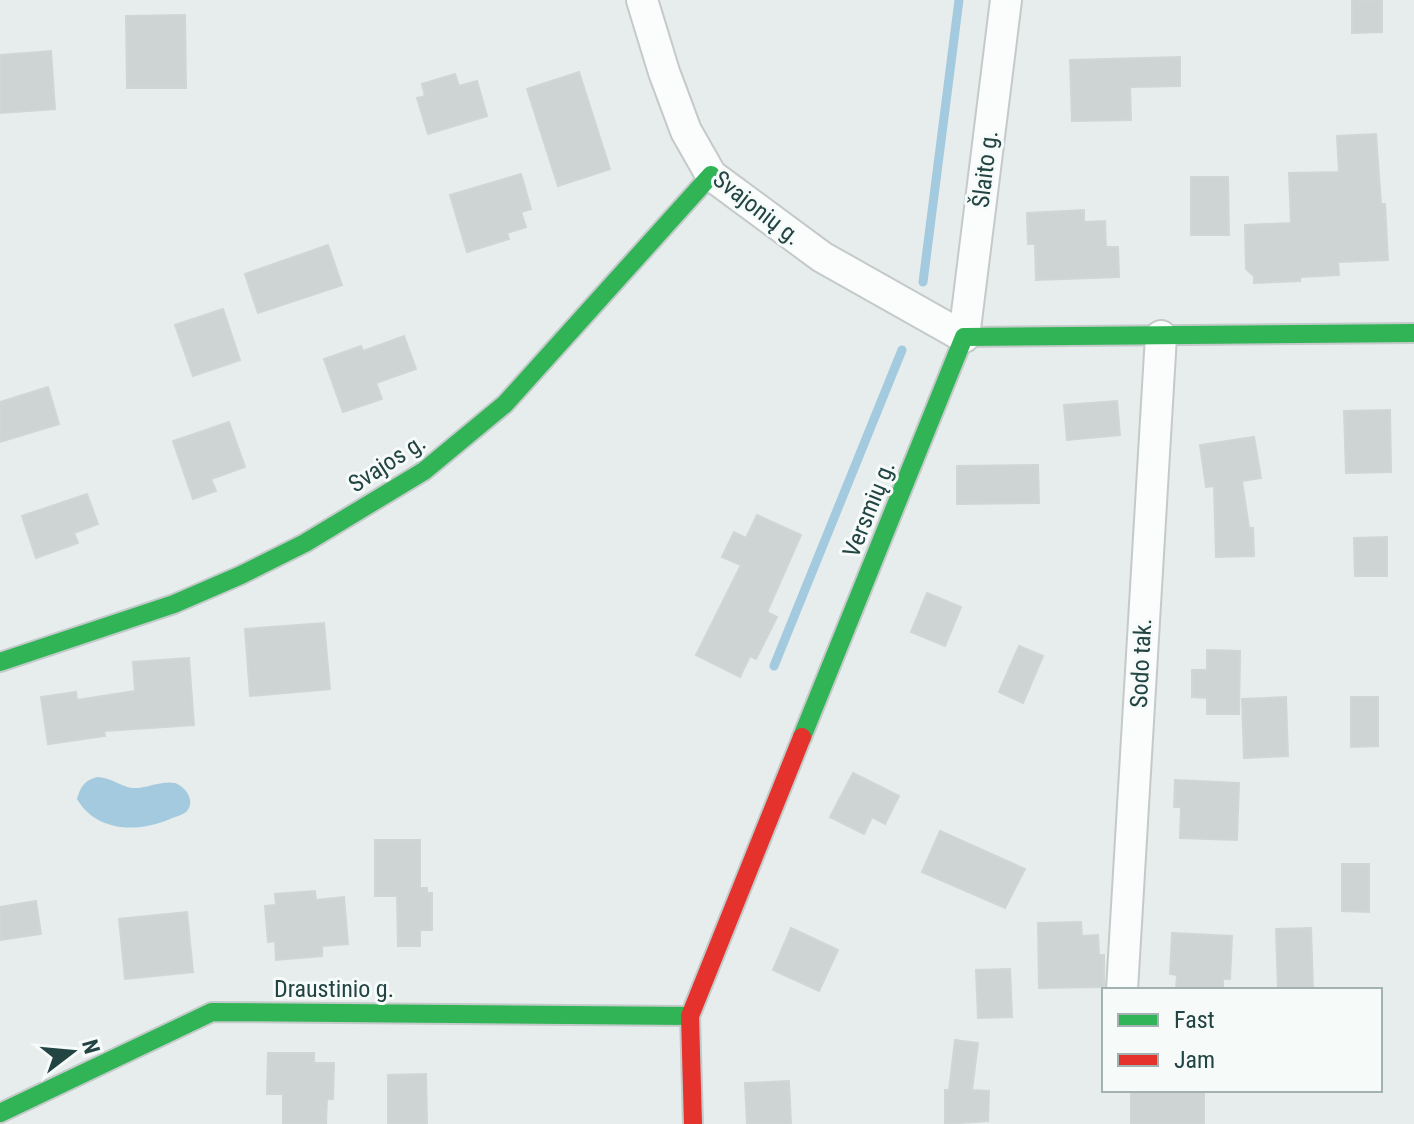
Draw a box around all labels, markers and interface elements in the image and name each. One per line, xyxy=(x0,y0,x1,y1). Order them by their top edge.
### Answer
street label: Šlaito g. xyxy=(966,129,1004,209)
street label: Svajonių g. xyxy=(707,165,807,251)
street label: Svajos g. xyxy=(343,428,431,498)
street label: Versmių g. xyxy=(837,457,901,561)
street label: Sodo tak. xyxy=(1125,617,1157,709)
street label: Draustinio g. xyxy=(274,975,394,1003)
legend xyxy=(1102,988,1382,1092)
text: Fast xyxy=(1174,1006,1215,1034)
north arrow xyxy=(32,1012,112,1092)
text: N xyxy=(77,1037,105,1057)
text: Jam xyxy=(1174,1046,1215,1074)

